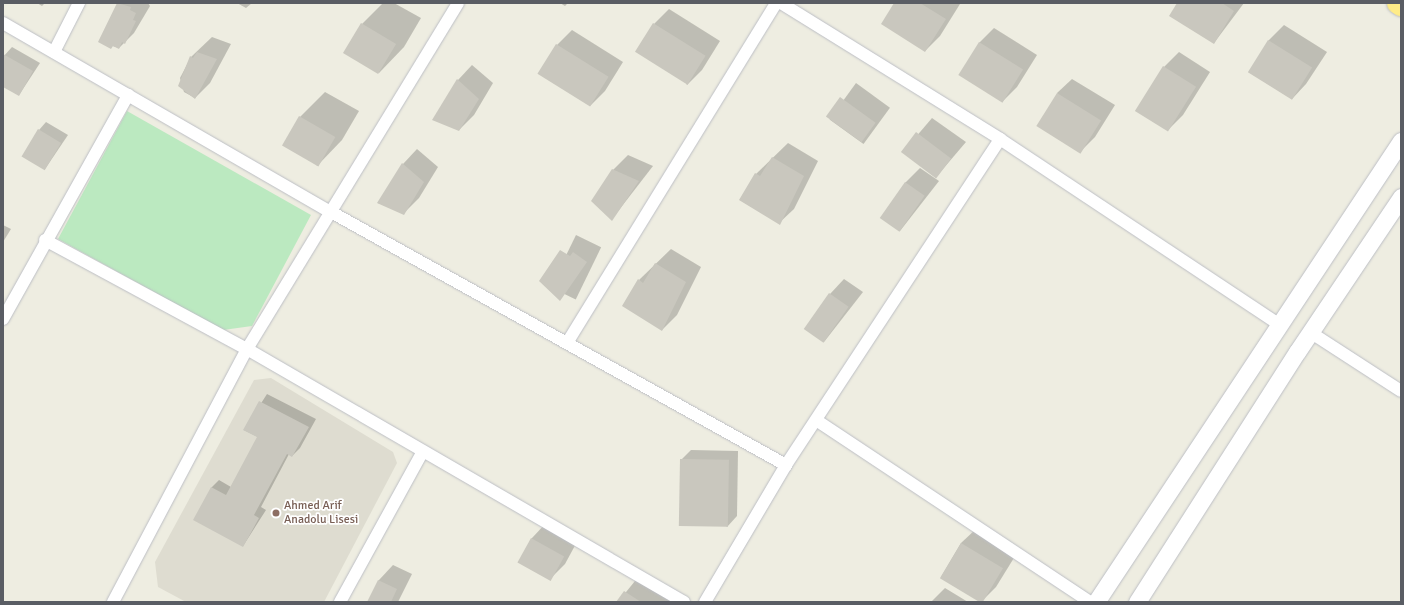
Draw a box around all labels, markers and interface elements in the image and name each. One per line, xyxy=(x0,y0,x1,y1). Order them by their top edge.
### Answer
place label: Ahmed Arif Anadolu Lisesi xyxy=(284,499,358,527)
marker: Ahmed Arif Anadolu Lisesi xyxy=(271,508,281,518)

